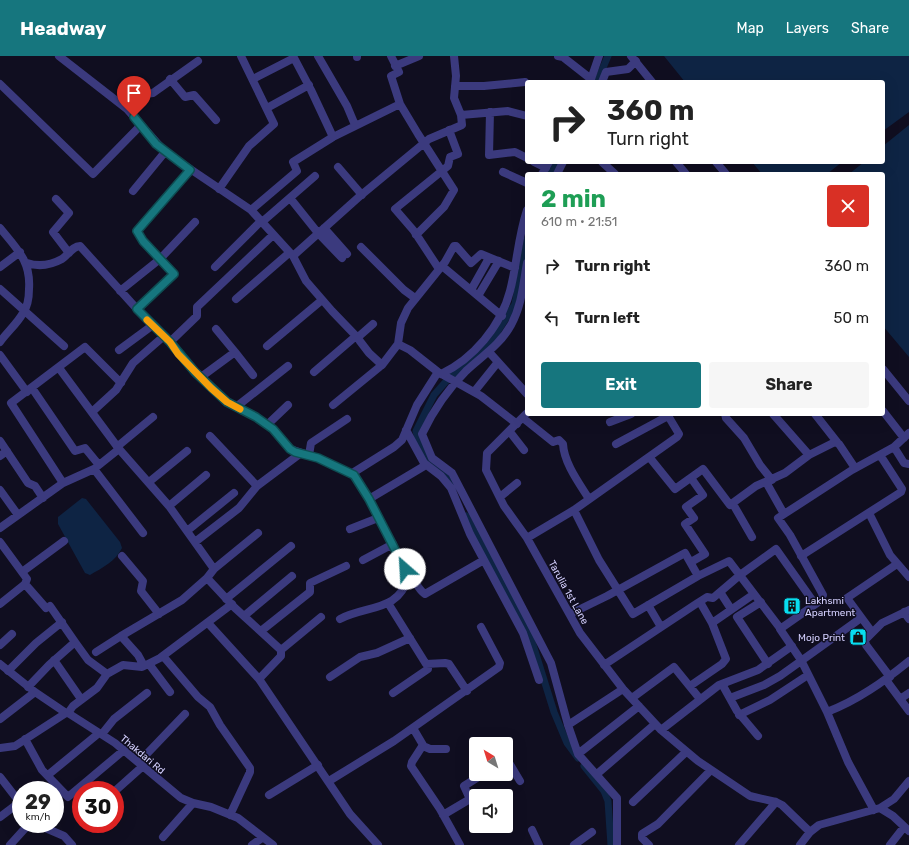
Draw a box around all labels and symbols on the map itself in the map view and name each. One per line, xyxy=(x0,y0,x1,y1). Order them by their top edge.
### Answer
pin xyxy=(117,76,151,117)
position arrow xyxy=(384,548,426,590)
street label: Tarulia 1st Lane xyxy=(546,558,591,627)
place label: Lakhsmi Apartment xyxy=(805,595,855,619)
building icon: Lakhsmi Apartment xyxy=(782,596,802,616)
shop icon: Mojo Print xyxy=(848,627,868,647)
place label: Mojo Print xyxy=(798,632,845,644)
street label: Thakdari Rd xyxy=(118,733,167,777)
north arrow xyxy=(469,737,513,781)
speed limit sign: 30 xyxy=(72,781,124,833)

